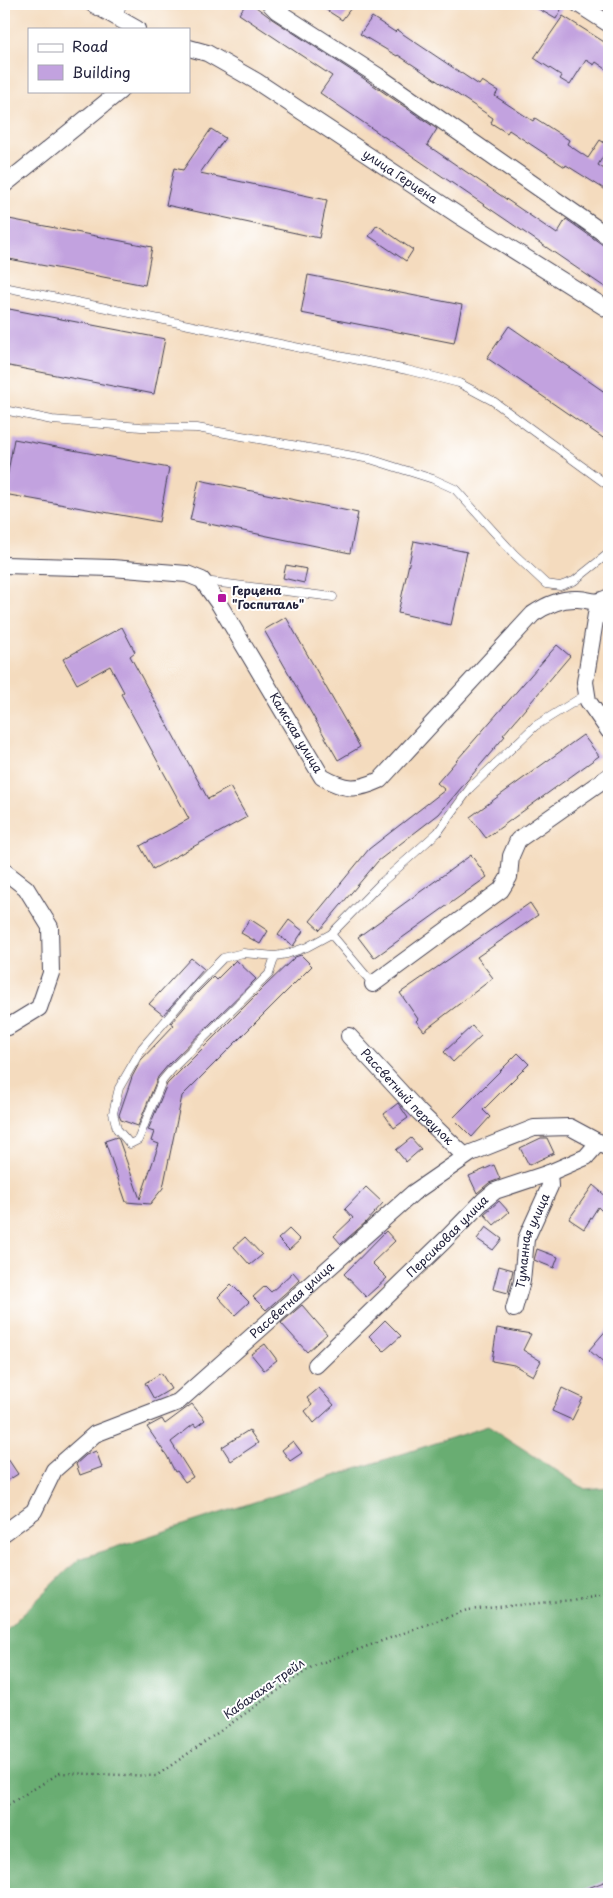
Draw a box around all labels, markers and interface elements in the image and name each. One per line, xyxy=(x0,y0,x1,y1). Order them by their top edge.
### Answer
legend xyxy=(28,28,190,92)
text: Road xyxy=(72,34,108,57)
text: Building xyxy=(72,60,131,83)
street label: улица Герцена xyxy=(360,144,442,207)
place label: Герцена "Госпиталь" xyxy=(232,581,304,613)
marker: Герцена "Госпиталь" xyxy=(216,592,228,604)
street label: Камская улица xyxy=(266,689,328,777)
street label: Рассветный переулок xyxy=(357,1044,459,1149)
street label: Персиковая улица xyxy=(402,1190,492,1281)
street label: Туманная улица xyxy=(510,1190,554,1291)
street label: Рассветная улица xyxy=(245,1257,338,1342)
street label: Кабахаха-трейл xyxy=(219,1654,308,1723)

